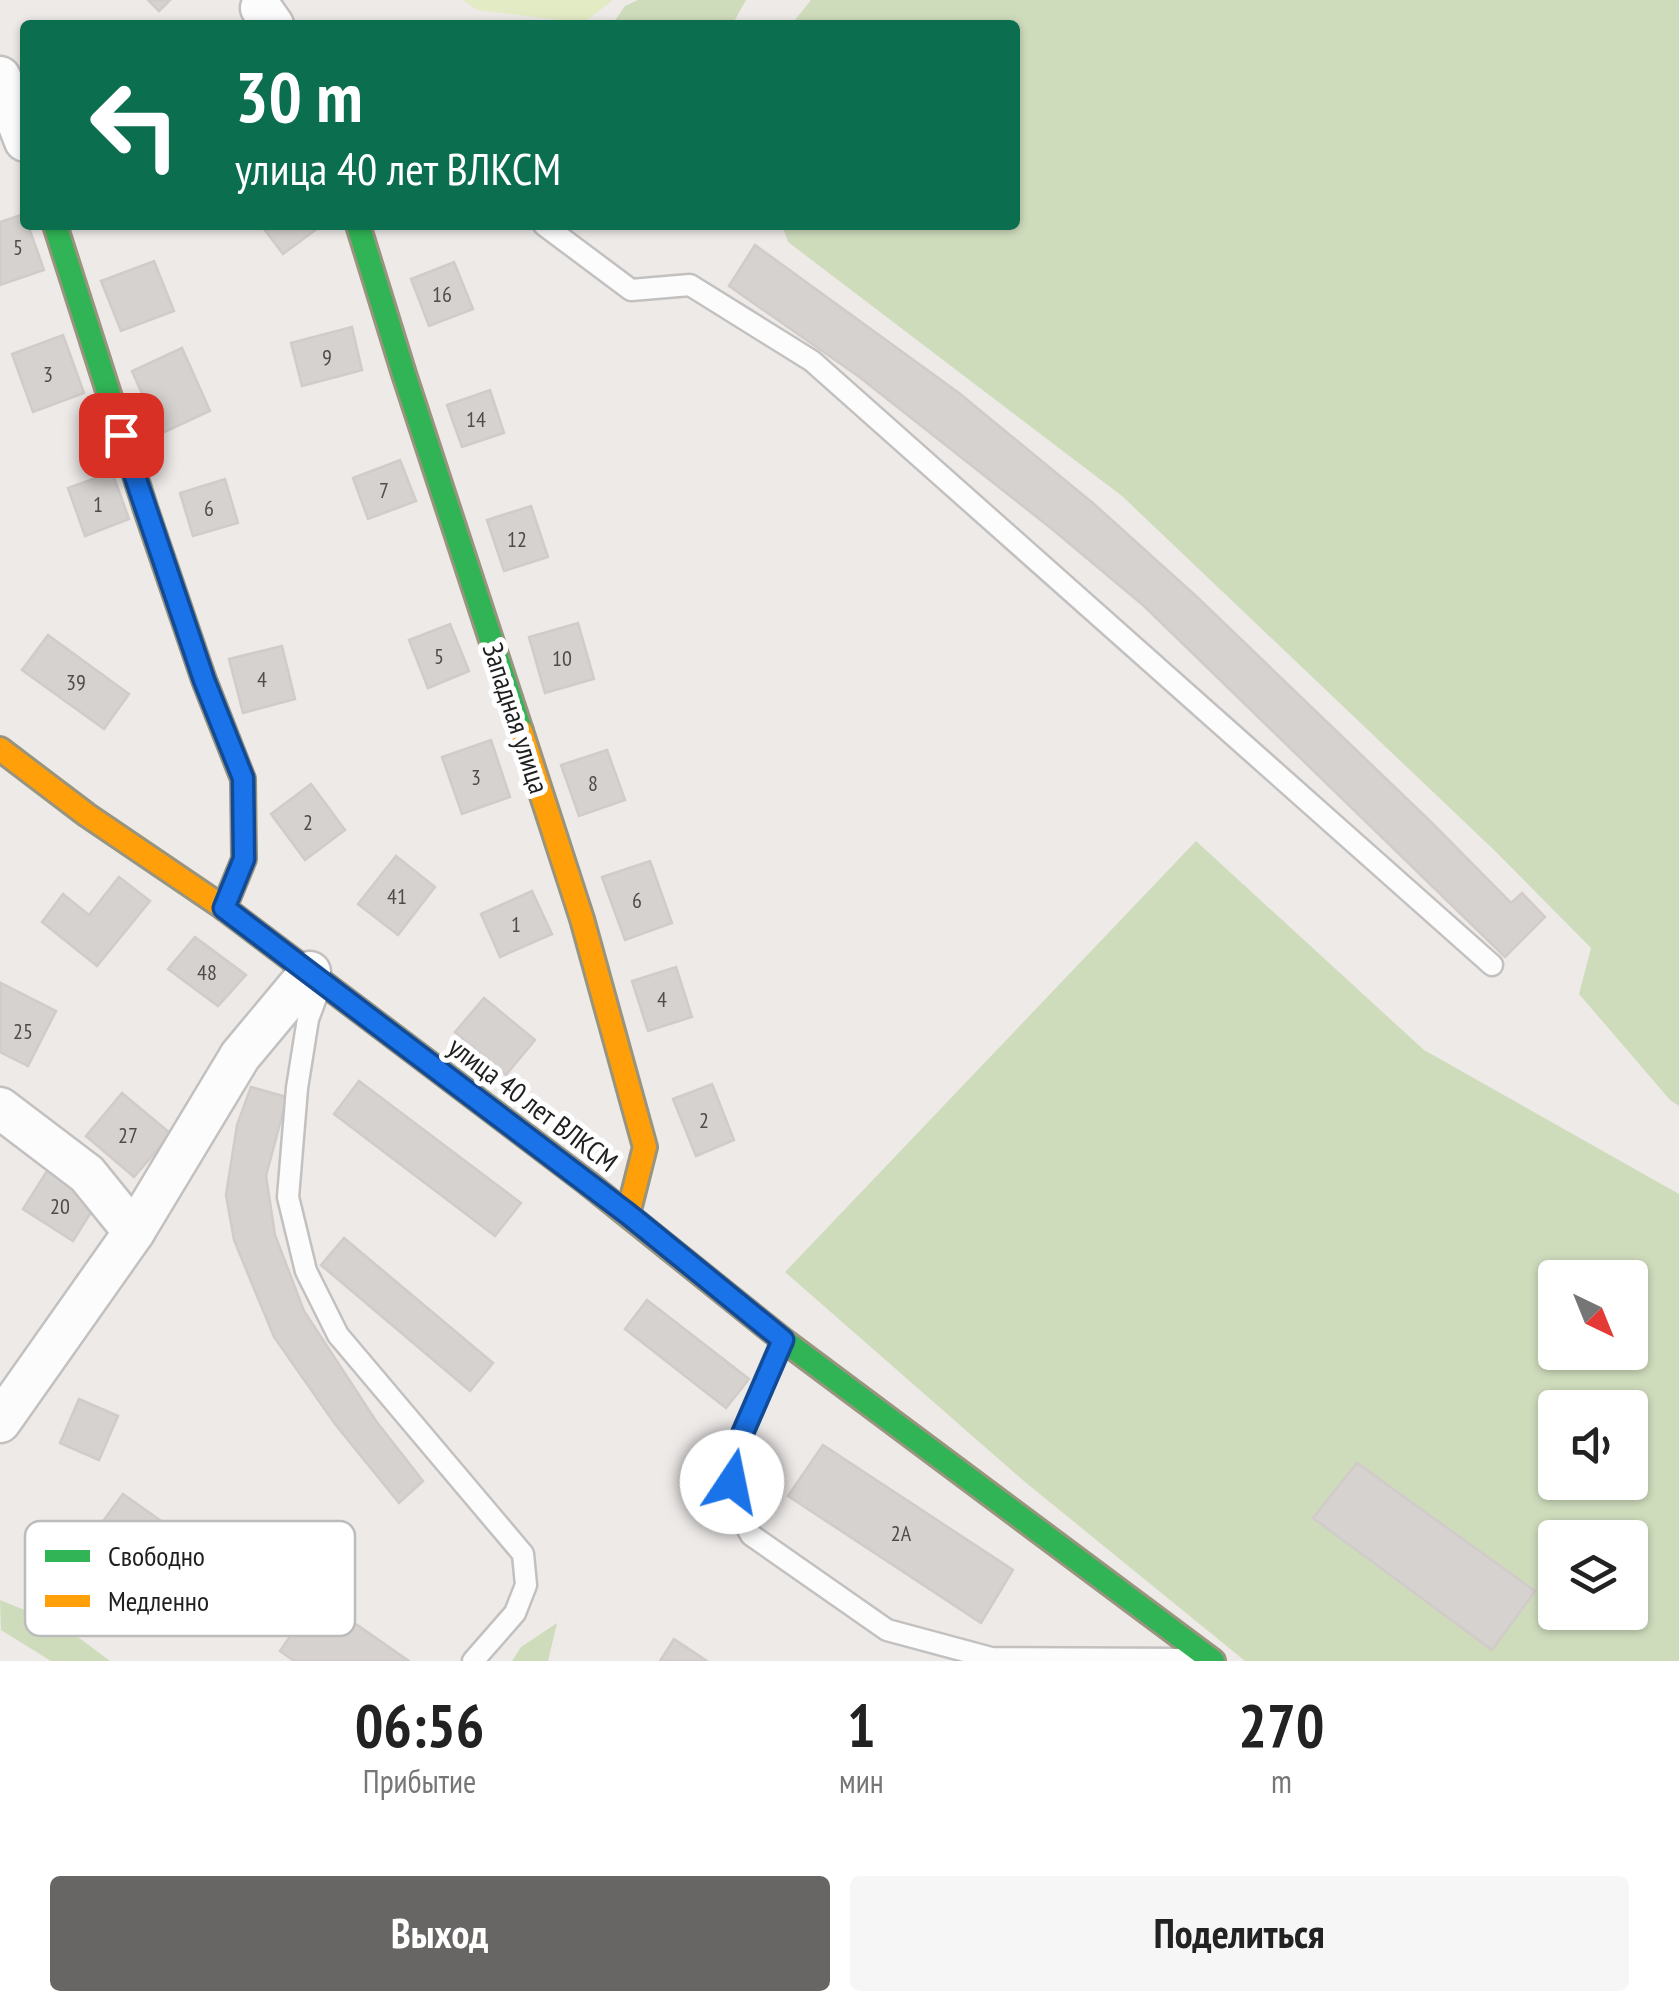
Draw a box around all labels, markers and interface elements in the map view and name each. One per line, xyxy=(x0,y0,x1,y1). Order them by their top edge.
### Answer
text: 30 m xyxy=(235,51,363,141)
icon: left xyxy=(70,60,200,190)
text: улица 40 лет ВЛКСМ xyxy=(235,139,561,197)
house number: 5 xyxy=(13,233,23,261)
house number: 16 xyxy=(432,280,452,308)
house number: 9 xyxy=(322,343,332,371)
house number: 3 xyxy=(43,360,53,388)
pin xyxy=(79,393,164,478)
house number: 14 xyxy=(466,405,486,433)
icon: arrive xyxy=(94,408,149,463)
house number: 7 xyxy=(379,476,389,504)
house number: 1 xyxy=(93,490,103,518)
house number: 6 xyxy=(204,494,214,522)
house number: 12 xyxy=(507,525,527,553)
street label: Западная улица xyxy=(475,638,558,798)
house number: 5 xyxy=(434,642,444,670)
house number: 10 xyxy=(552,644,572,672)
house number: 4 xyxy=(257,665,267,693)
house number: 39 xyxy=(66,668,86,696)
house number: 3 xyxy=(471,763,481,791)
house number: 8 xyxy=(588,769,598,797)
house number: 2 xyxy=(303,808,313,836)
house number: 41 xyxy=(387,882,407,910)
house number: 6 xyxy=(632,886,642,914)
house number: 1 xyxy=(511,910,521,938)
house number: 48 xyxy=(197,958,217,986)
house number: 4 xyxy=(657,985,667,1013)
house number: 25 xyxy=(13,1017,33,1045)
street label: улица 40 лет ВЛКСМ xyxy=(441,1028,625,1179)
house number: 2 xyxy=(699,1106,709,1134)
house number: 27 xyxy=(118,1121,138,1149)
house number: 20 xyxy=(50,1192,70,1220)
north arrow xyxy=(1538,1260,1648,1370)
map controls xyxy=(1538,1260,1648,1630)
button: sound xyxy=(1538,1390,1648,1500)
position arrow xyxy=(680,1430,784,1534)
house number: 2А xyxy=(891,1519,912,1547)
button: layers xyxy=(1538,1520,1648,1630)
legend xyxy=(25,1521,355,1636)
text: Свободно xyxy=(108,1537,205,1574)
text: Медленно xyxy=(108,1582,209,1619)
text: 06:56 xyxy=(355,1686,484,1764)
text: 1 xyxy=(847,1686,876,1764)
text: 270 xyxy=(1238,1686,1324,1764)
text: Прибытие xyxy=(363,1760,476,1802)
text: мин xyxy=(839,1760,884,1802)
text: m xyxy=(1271,1760,1292,1802)
button: Выход xyxy=(50,1876,830,1991)
button: Поделиться xyxy=(850,1876,1629,1991)

